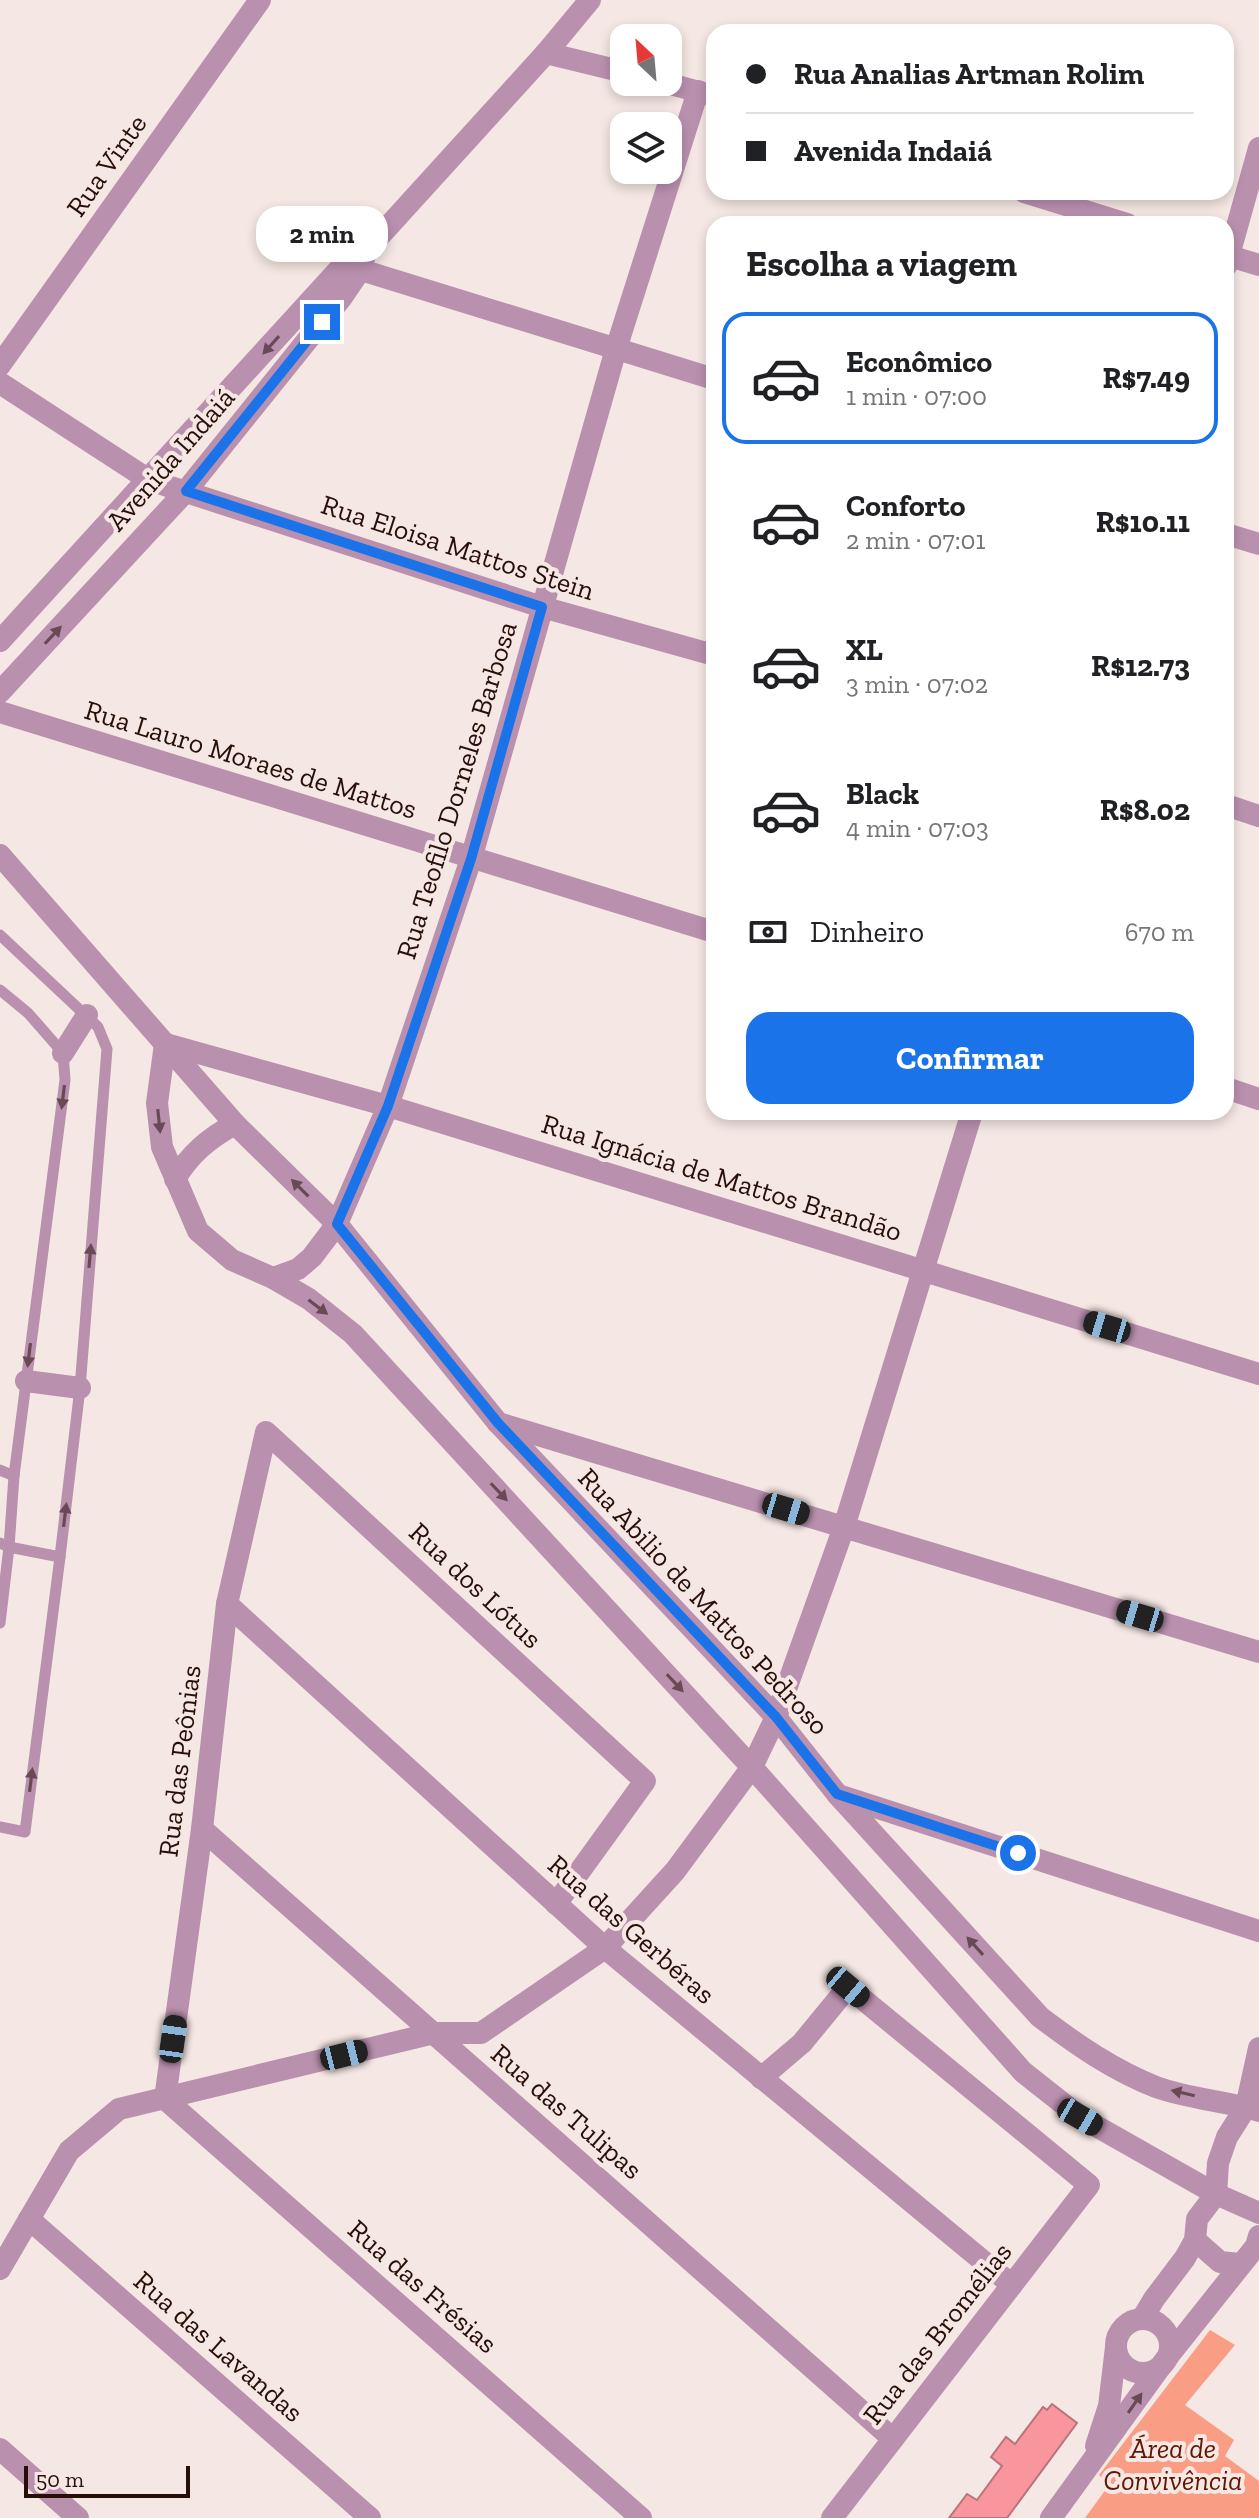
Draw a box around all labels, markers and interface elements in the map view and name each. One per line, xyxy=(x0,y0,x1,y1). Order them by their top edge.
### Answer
north arrow xyxy=(610,24,682,96)
map controls xyxy=(610,24,682,184)
text: Rua Analias Artman Rolim xyxy=(794,56,1144,92)
street label: Rua Vinte xyxy=(59,108,153,223)
button: layers xyxy=(610,112,682,184)
text: Avenida Indaiá xyxy=(794,133,992,169)
callout: 2 min xyxy=(256,206,388,262)
text: 2 min xyxy=(290,218,354,250)
text: Escolha a viagem xyxy=(746,242,1017,285)
route end xyxy=(304,304,340,340)
one-way arrow xyxy=(262,335,280,355)
icon: car xyxy=(750,342,822,414)
text: Econômico xyxy=(846,344,992,380)
text: R$7.49 xyxy=(1102,360,1190,396)
text: 1 min · 07:00 xyxy=(846,380,987,412)
street label: Avenida Indaiá xyxy=(99,381,242,537)
icon: car xyxy=(750,486,822,558)
street label: Rua Eloisa Mattos Stein xyxy=(317,488,599,607)
text: Conforto xyxy=(846,488,965,524)
text: R$10.11 xyxy=(1096,504,1190,540)
text: 2 min · 07:01 xyxy=(846,524,985,556)
street label: Rua Teofilo Dorneles Barbosa xyxy=(389,617,524,963)
one-way arrow xyxy=(44,626,62,645)
icon: car xyxy=(750,630,822,702)
text: XL xyxy=(846,632,883,668)
text: R$12.73 xyxy=(1091,648,1190,684)
text: 3 min · 07:02 xyxy=(846,668,988,700)
street label: Rua Lauro Moraes de Mattos xyxy=(81,693,421,826)
icon: car xyxy=(750,774,822,846)
text: Black xyxy=(846,776,919,812)
text: R$8.02 xyxy=(1100,792,1190,828)
text: 4 min · 07:03 xyxy=(846,812,989,844)
icon: cash xyxy=(746,910,790,954)
text: Dinheiro xyxy=(810,914,924,950)
text: 670 m xyxy=(1125,916,1194,948)
button: Confirmar xyxy=(746,1012,1194,1104)
one-way arrow xyxy=(56,1085,69,1110)
street label: Rua Ignácia de Mattos Brandão xyxy=(538,1107,906,1248)
one-way arrow xyxy=(152,1109,165,1134)
one-way arrow xyxy=(291,1179,310,1198)
one-way arrow xyxy=(84,1243,97,1268)
one-way arrow xyxy=(308,1298,328,1314)
car xyxy=(1081,1309,1133,1345)
one-way arrow xyxy=(23,1343,36,1368)
street label: Rua Abilio de Mattos Pedroso xyxy=(571,1461,836,1741)
one-way arrow xyxy=(490,1482,508,1501)
car xyxy=(760,1491,812,1527)
one-way arrow xyxy=(58,1502,71,1527)
street label: Rua dos Lótus xyxy=(403,1516,549,1655)
car xyxy=(1114,1598,1166,1634)
street label: Rua das Peônias xyxy=(151,1663,208,1859)
one-way arrow xyxy=(666,1674,684,1693)
one-way arrow xyxy=(25,1767,38,1792)
route start xyxy=(1000,1835,1036,1871)
street label: Rua das Gerbéras xyxy=(541,1848,722,2011)
one-way arrow xyxy=(967,1937,985,1956)
car xyxy=(822,1962,874,2012)
car xyxy=(158,2014,188,2064)
street label: Rua das Tulipas xyxy=(484,2037,649,2186)
car xyxy=(318,2038,370,2072)
one-way arrow xyxy=(1170,2086,1195,2099)
car xyxy=(1053,2095,1107,2139)
street label: Rua das Frésias xyxy=(341,2213,504,2360)
street label: Rua das Bromélias xyxy=(856,2236,1019,2431)
street label: Rua das Lavandas xyxy=(127,2264,310,2429)
one-way arrow xyxy=(1127,2392,1143,2414)
park label: Área de Convivência xyxy=(1104,2432,1242,2497)
scale bar xyxy=(24,2462,190,2498)
text: 50 m xyxy=(36,2466,84,2493)

